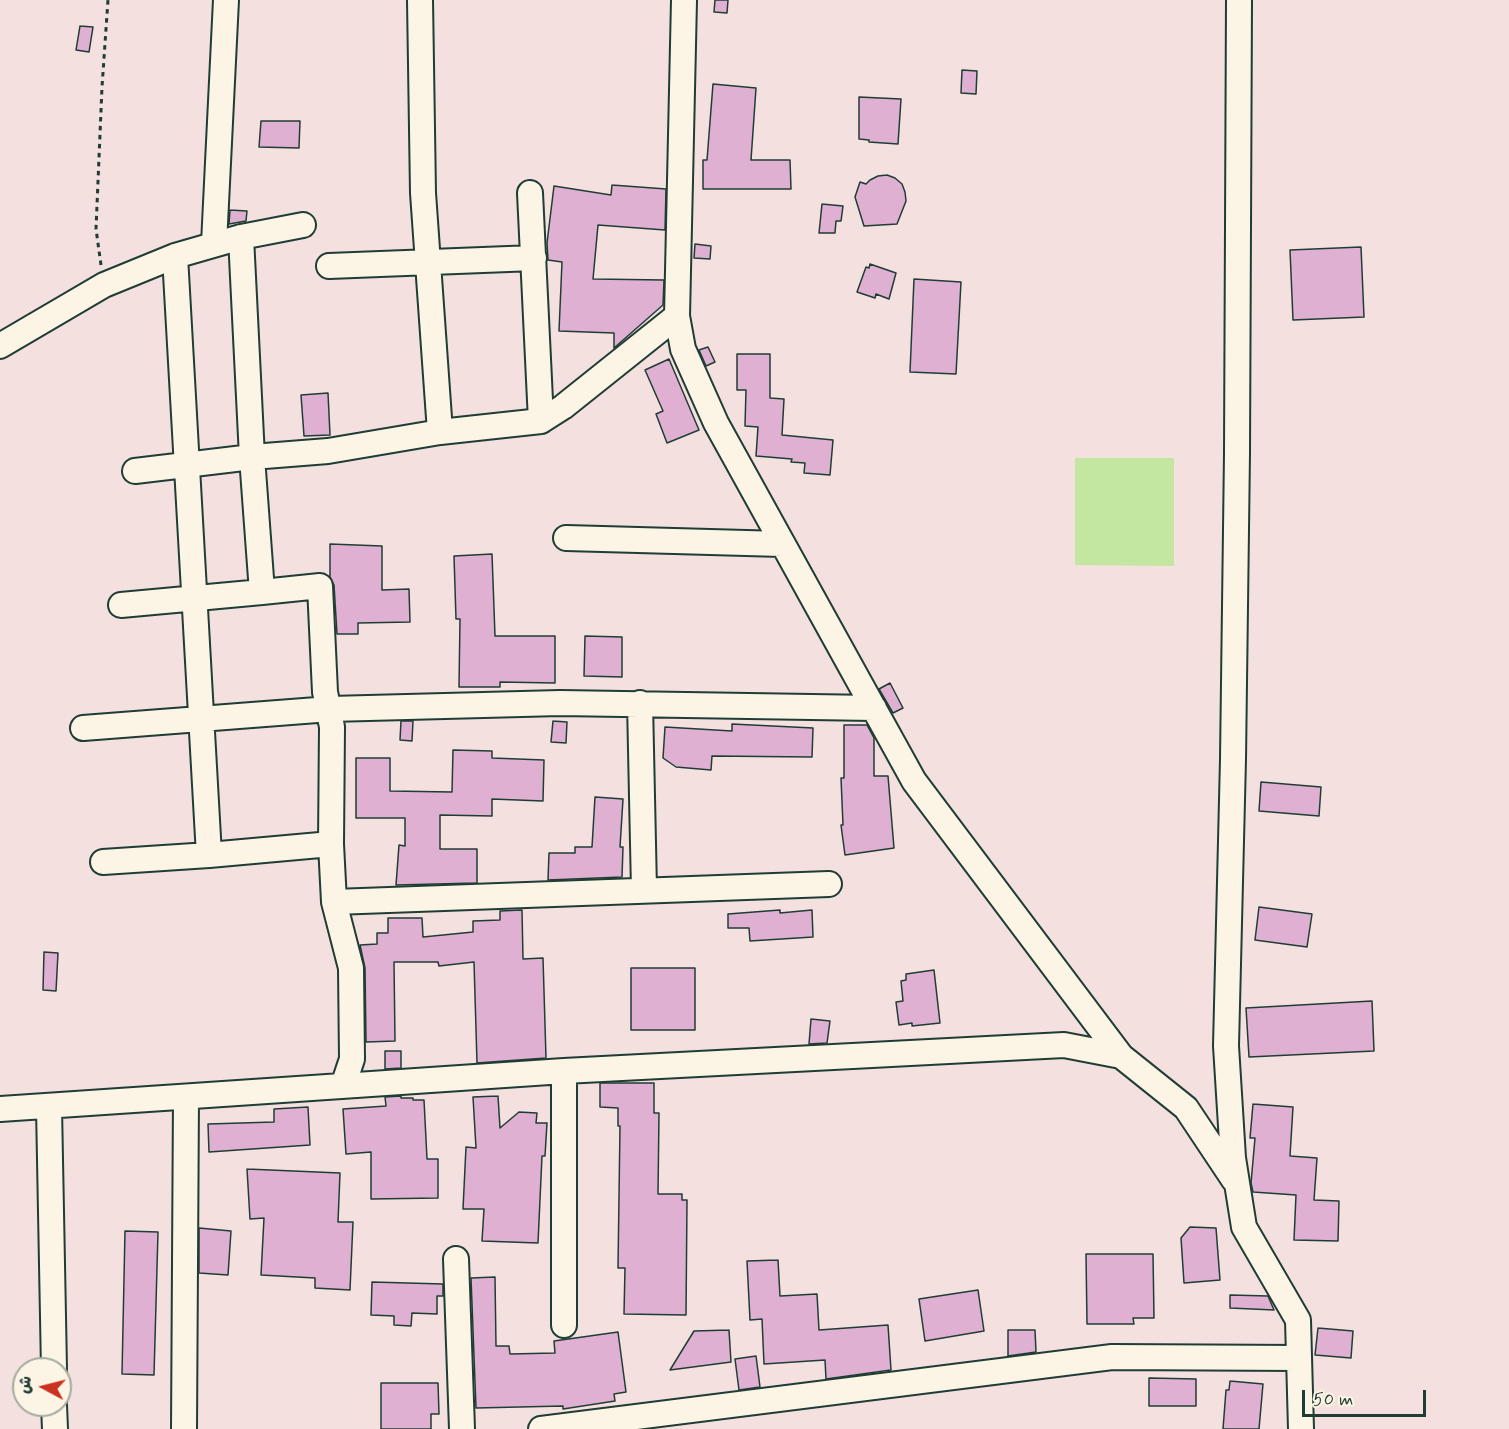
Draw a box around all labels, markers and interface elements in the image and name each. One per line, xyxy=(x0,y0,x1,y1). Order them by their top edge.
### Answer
north arrow xyxy=(12,1357,72,1417)
text: ش xyxy=(14,1375,37,1395)
scale bar xyxy=(1305,1378,1430,1416)
text: 50 m xyxy=(1313,1388,1353,1412)

